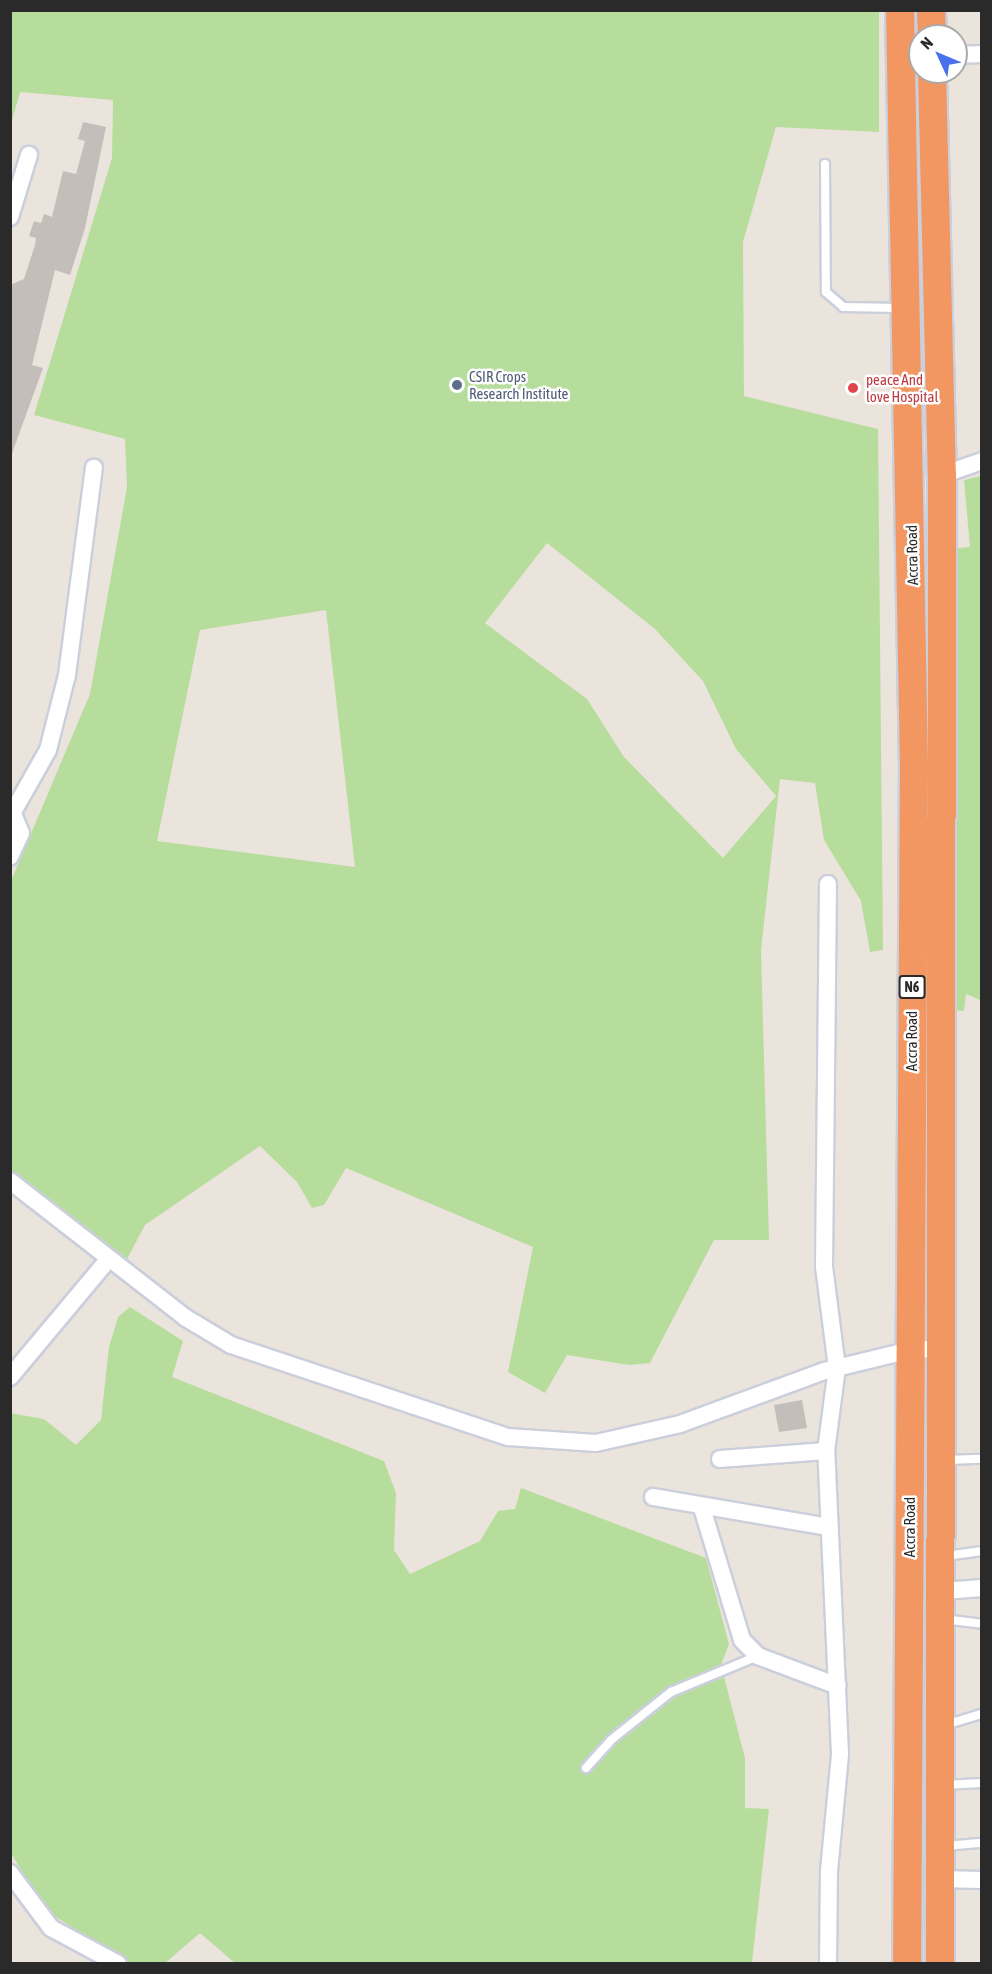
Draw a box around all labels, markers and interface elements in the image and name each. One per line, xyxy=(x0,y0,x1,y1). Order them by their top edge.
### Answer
north arrow xyxy=(908,24,968,84)
text: N xyxy=(917,33,936,53)
place label: CSIR Crops Research Institute xyxy=(469,367,568,402)
place label: peace And love Hospital xyxy=(866,370,939,405)
marker: CSIR Crops Research Institute xyxy=(450,378,464,392)
marker: peace And love Hospital xyxy=(844,379,862,397)
street label: Accra Road xyxy=(902,525,922,585)
road number: N6 xyxy=(898,976,926,998)
street label: Accra Road xyxy=(903,1011,921,1071)
street label: Accra Road xyxy=(901,1497,919,1557)

